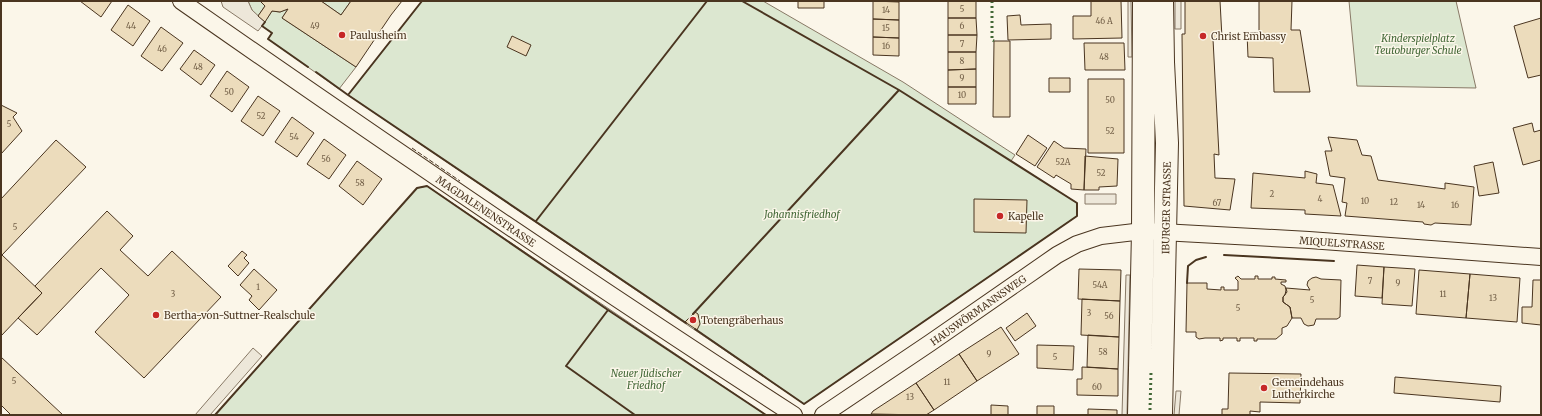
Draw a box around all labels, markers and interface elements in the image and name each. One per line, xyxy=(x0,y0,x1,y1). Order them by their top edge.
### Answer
house number: 5 xyxy=(960,4,965,14)
house number: 14 xyxy=(882,5,890,15)
house number: 46 A xyxy=(1095,16,1113,26)
house number: 44 xyxy=(126,21,136,31)
house number: 49 xyxy=(310,21,320,31)
house number: 6 xyxy=(960,21,965,31)
house number: 15 xyxy=(882,23,890,33)
place label: Paulusheim xyxy=(350,29,407,42)
marker: Paulusheim xyxy=(337,30,347,40)
place label: Christ Embassy xyxy=(1211,30,1286,43)
marker: Christ Embassy xyxy=(1198,31,1208,41)
park label: Kinderspielplatz Teutoburger Schule xyxy=(1374,32,1462,57)
house number: 7 xyxy=(960,39,965,49)
house number: 16 xyxy=(882,41,890,51)
house number: 46 xyxy=(157,44,167,54)
house number: 48 xyxy=(1099,52,1109,62)
house number: 8 xyxy=(960,56,965,66)
house number: 48 xyxy=(193,62,203,72)
house number: 9 xyxy=(960,73,965,83)
house number: 50 xyxy=(224,87,234,97)
house number: 10 xyxy=(958,90,966,100)
house number: 50 xyxy=(1105,95,1115,105)
house number: 52 xyxy=(256,111,266,121)
house number: 5 xyxy=(7,119,12,129)
house number: 52 xyxy=(1105,126,1115,136)
house number: 54 xyxy=(289,132,299,142)
house number: 56 xyxy=(321,154,331,164)
house number: 52A xyxy=(1056,157,1071,167)
street label: IBURGER STRASSE xyxy=(1159,161,1174,254)
house number: 52 xyxy=(1096,168,1106,178)
street label: MAGDALENENSTRASSE xyxy=(433,173,539,250)
house number: 58 xyxy=(355,178,365,188)
house number: 2 xyxy=(1270,189,1275,199)
house number: 4 xyxy=(1318,194,1323,204)
house number: 10 xyxy=(1361,196,1369,206)
house number: 12 xyxy=(1390,197,1398,207)
house number: 67 xyxy=(1213,198,1222,208)
house number: 14 xyxy=(1417,200,1425,210)
house number: 16 xyxy=(1451,200,1459,210)
park label: Johannisfriedhof xyxy=(763,208,841,221)
place label: Kapelle xyxy=(1008,210,1043,223)
marker: Kapelle xyxy=(995,211,1005,221)
house number: 5 xyxy=(13,222,18,232)
street label: MIQUELSTRASSE xyxy=(1299,234,1386,253)
street label: HAUSWÖRMANNSWEG xyxy=(927,271,1029,349)
house number: 7 xyxy=(1368,276,1373,286)
house number: 9 xyxy=(1396,278,1401,288)
house number: 54A xyxy=(1093,280,1108,290)
house number: 1 xyxy=(256,282,260,292)
house number: 3 xyxy=(171,289,176,299)
house number: 11 xyxy=(1440,289,1447,299)
house number: 13 xyxy=(1489,293,1497,303)
house number: 5 xyxy=(1310,295,1315,305)
house number: 5 xyxy=(1236,303,1241,313)
house number: 3 xyxy=(1087,308,1092,318)
place label: Bertha-von-Suttner-Realschule xyxy=(164,309,315,322)
marker: Bertha-von-Suttner-Realschule xyxy=(151,310,161,320)
house number: 56 xyxy=(1104,311,1114,321)
place label: Totengräberhaus xyxy=(701,314,784,327)
marker: Totengräberhaus xyxy=(688,315,698,325)
house number: 58 xyxy=(1098,347,1108,357)
house number: 9 xyxy=(987,349,992,359)
house number: 5 xyxy=(1053,352,1058,362)
park label: Neuer Jüdischer Friedhof xyxy=(611,367,682,392)
house number: 5 xyxy=(12,376,17,386)
place label: Gemeindehaus Lutherkirche xyxy=(1272,376,1344,401)
house number: 11 xyxy=(944,377,951,387)
house number: 60 xyxy=(1092,382,1102,392)
marker: Gemeindehaus Lutherkirche xyxy=(1259,383,1269,393)
house number: 13 xyxy=(906,392,914,402)

